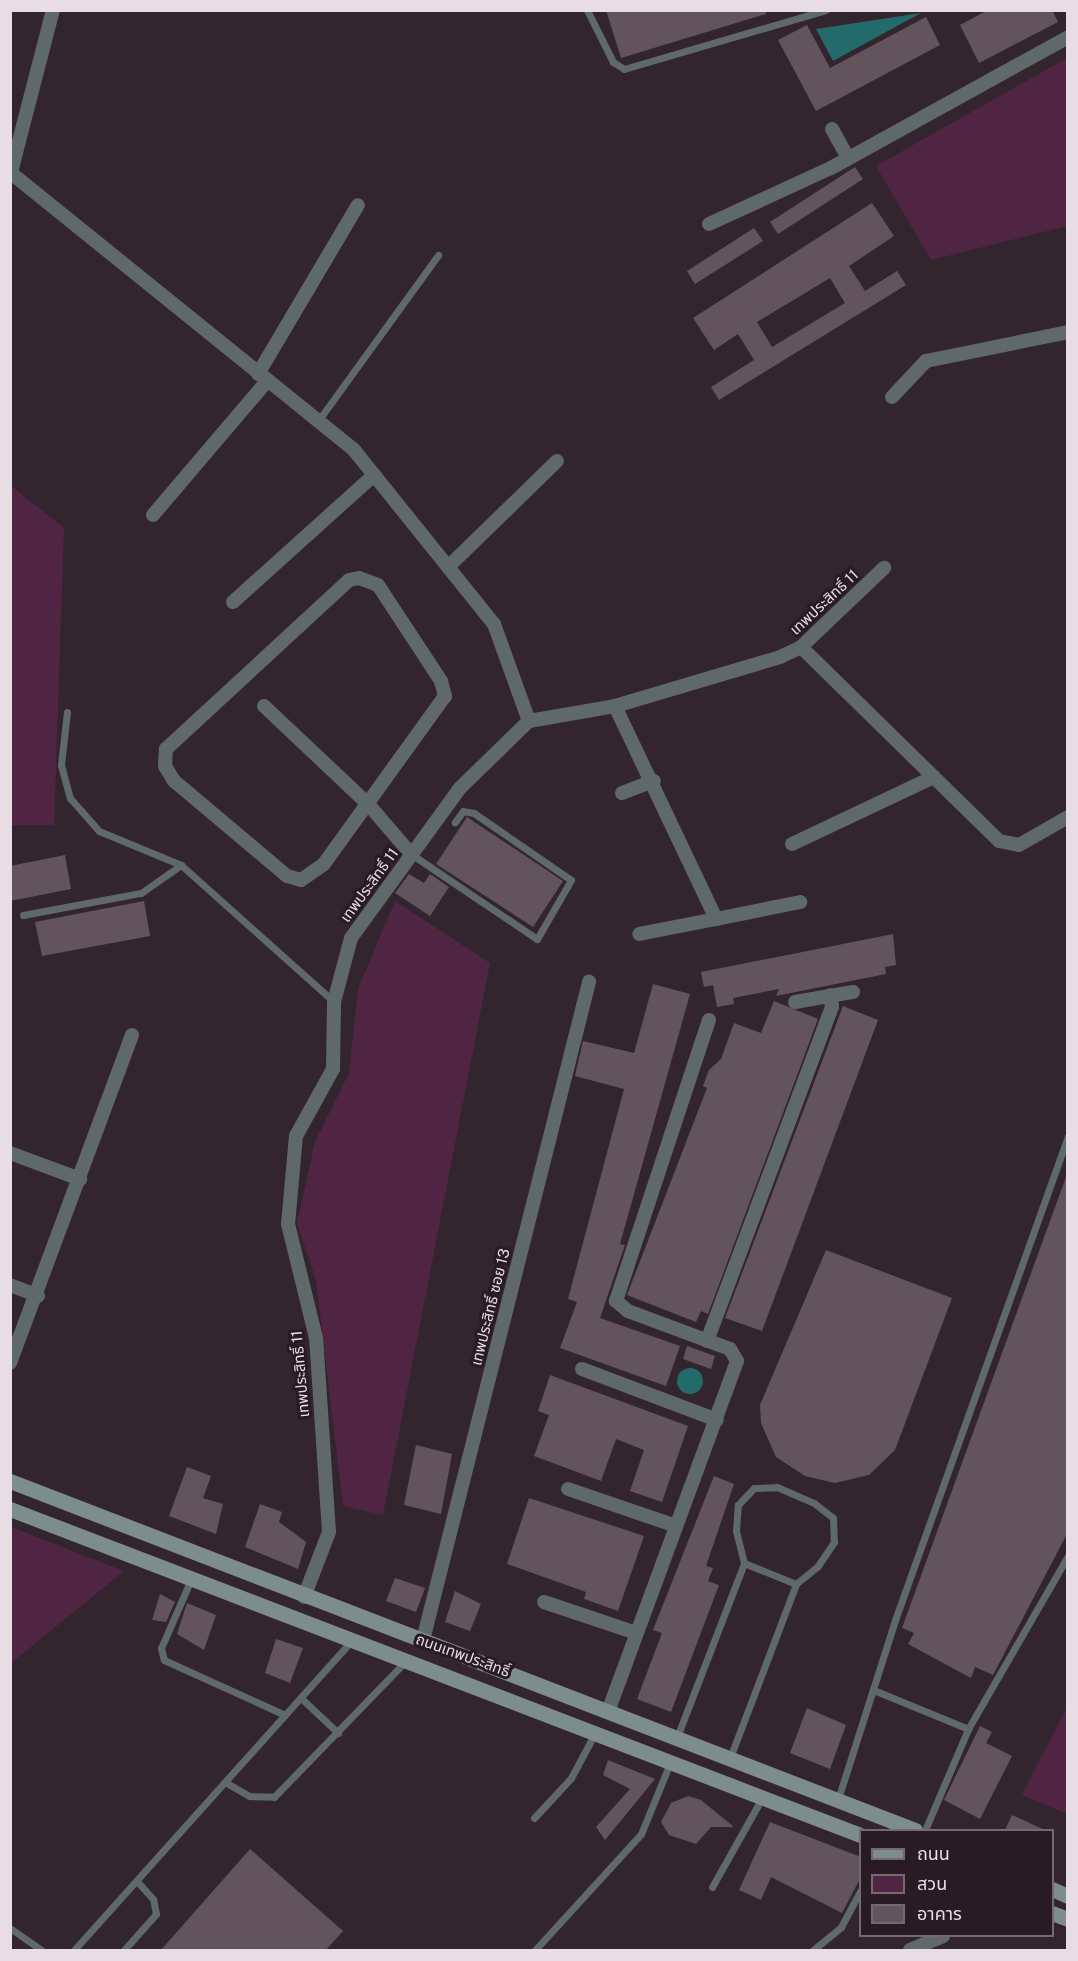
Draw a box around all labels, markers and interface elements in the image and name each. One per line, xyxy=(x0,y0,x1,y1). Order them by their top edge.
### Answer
street label: เทพประสิทธิ์ 11 xyxy=(786,566,862,638)
street label: เทพประสิทธิ์ 11 xyxy=(336,844,402,926)
street label: เทพประสิทธิ์ ซอย 13 xyxy=(467,1247,513,1367)
street label: เทพประสิทธิ์ 11 xyxy=(287,1330,313,1418)
street label: ถนนเทพประสิทธิ์ xyxy=(414,1630,512,1680)
legend xyxy=(859,1829,1054,1937)
text: ถนน xyxy=(917,1843,950,1864)
text: สวน xyxy=(917,1873,947,1894)
text: อาคาร xyxy=(917,1903,962,1924)

